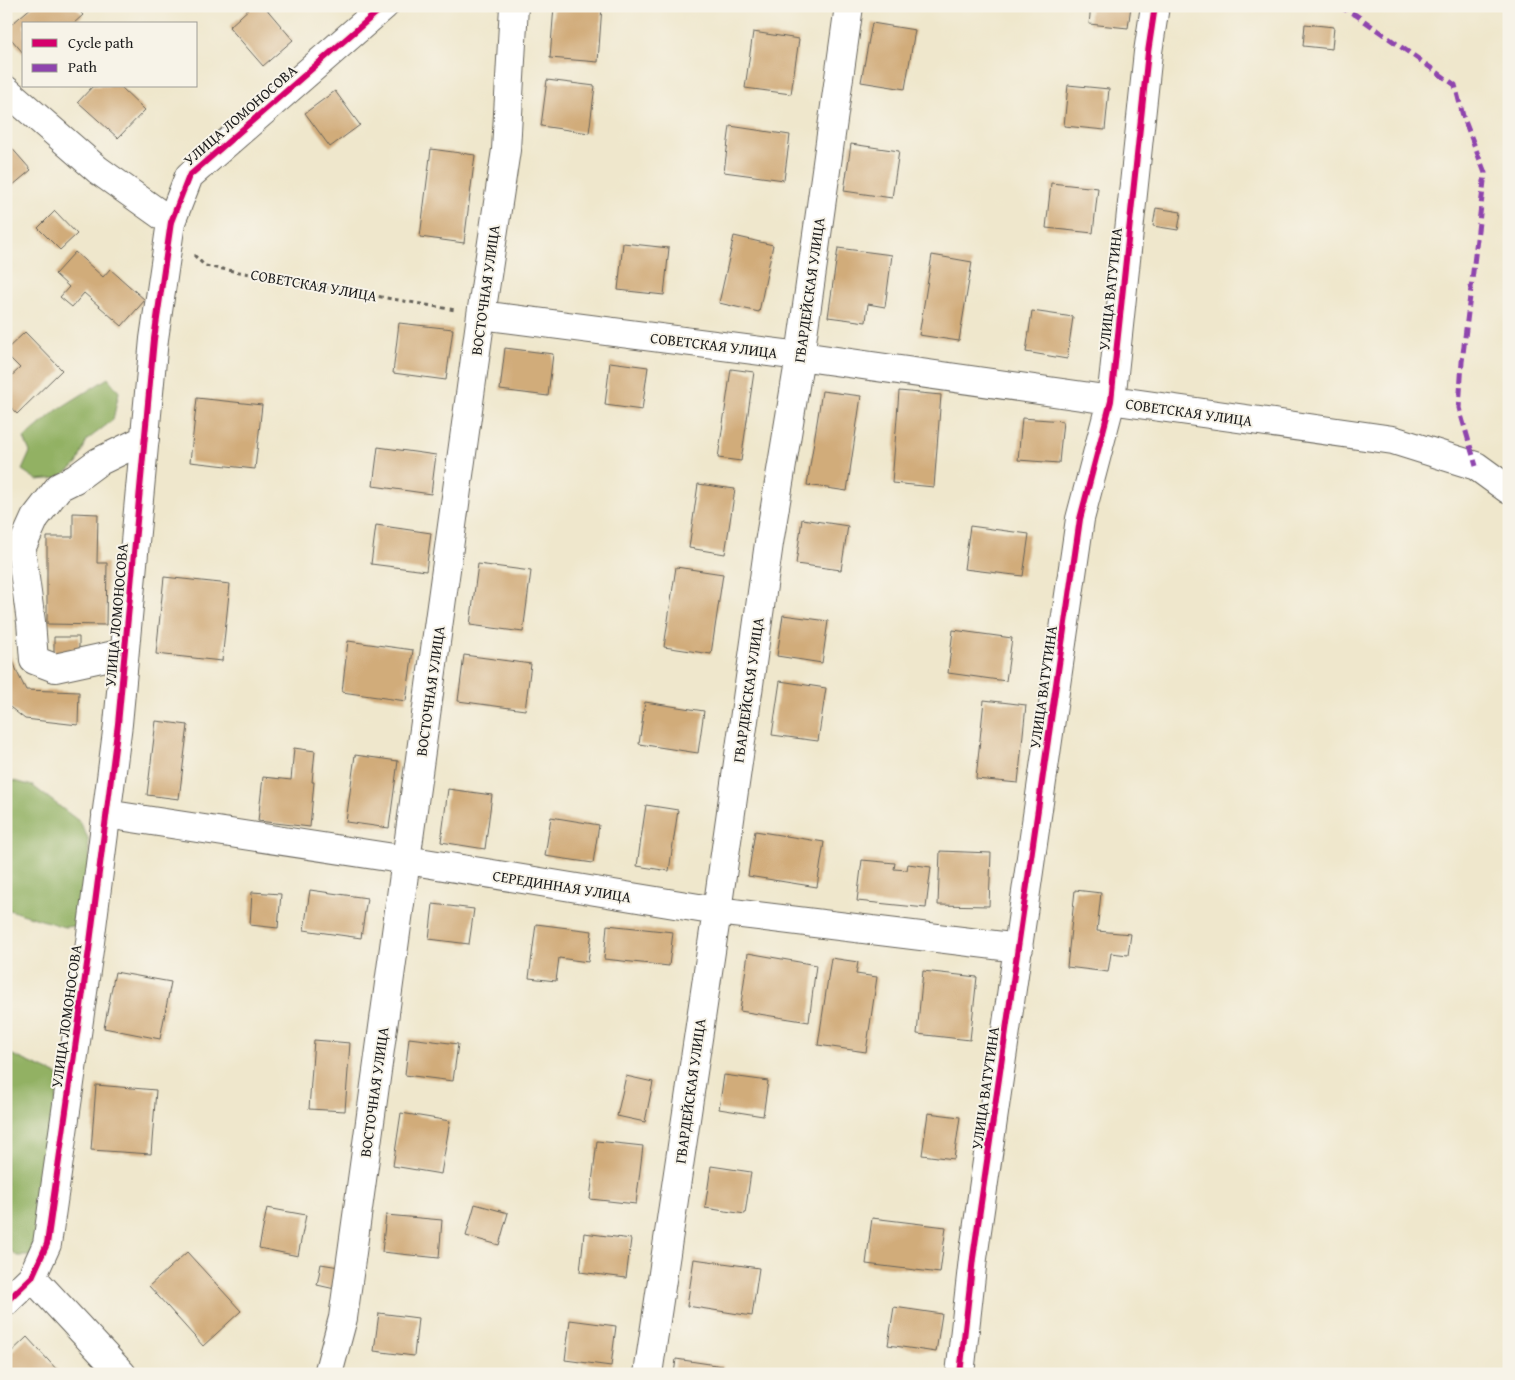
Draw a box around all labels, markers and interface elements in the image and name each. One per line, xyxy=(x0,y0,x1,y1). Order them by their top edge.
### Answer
legend xyxy=(22,22,198,88)
text: Cycle path xyxy=(68,32,134,53)
text: Path xyxy=(68,56,97,77)
street label: УЛИЦА ЛОМОНОСОВА xyxy=(179,60,301,170)
street label: ГВАРДЕЙСКАЯ УЛИЦА xyxy=(788,216,830,364)
street label: ВОСТОЧНАЯ УЛИЦА xyxy=(465,224,505,356)
street label: УЛИЦА ВАТУТИНА xyxy=(1093,226,1127,352)
street label: СОВЕТСКАЯ УЛИЦА xyxy=(249,264,379,306)
street label: СОВЕТСКАЯ УЛИЦА xyxy=(649,327,779,363)
street label: СОВЕТСКАЯ УЛИЦА xyxy=(1124,393,1254,431)
street label: УЛИЦА ЛОМОНОСОВА xyxy=(99,542,133,688)
street label: ГВАРДЕЙСКАЯ УЛИЦА xyxy=(727,616,769,764)
street label: УЛИЦА ВАТУТИНА xyxy=(1024,624,1062,750)
street label: ВОСТОЧНАЯ УЛИЦА xyxy=(410,625,450,757)
street label: СЕРЕДИННАЯ УЛИЦА xyxy=(491,865,633,907)
street label: УЛИЦА ЛОМОНОСОВА xyxy=(46,943,86,1089)
street label: ГВАРДЕЙСКАЯ УЛИЦА xyxy=(669,1017,711,1165)
street label: УЛИЦА ВАТУТИНА xyxy=(966,1025,1004,1151)
street label: ВОСТОЧНАЯ УЛИЦА xyxy=(354,1026,394,1158)

